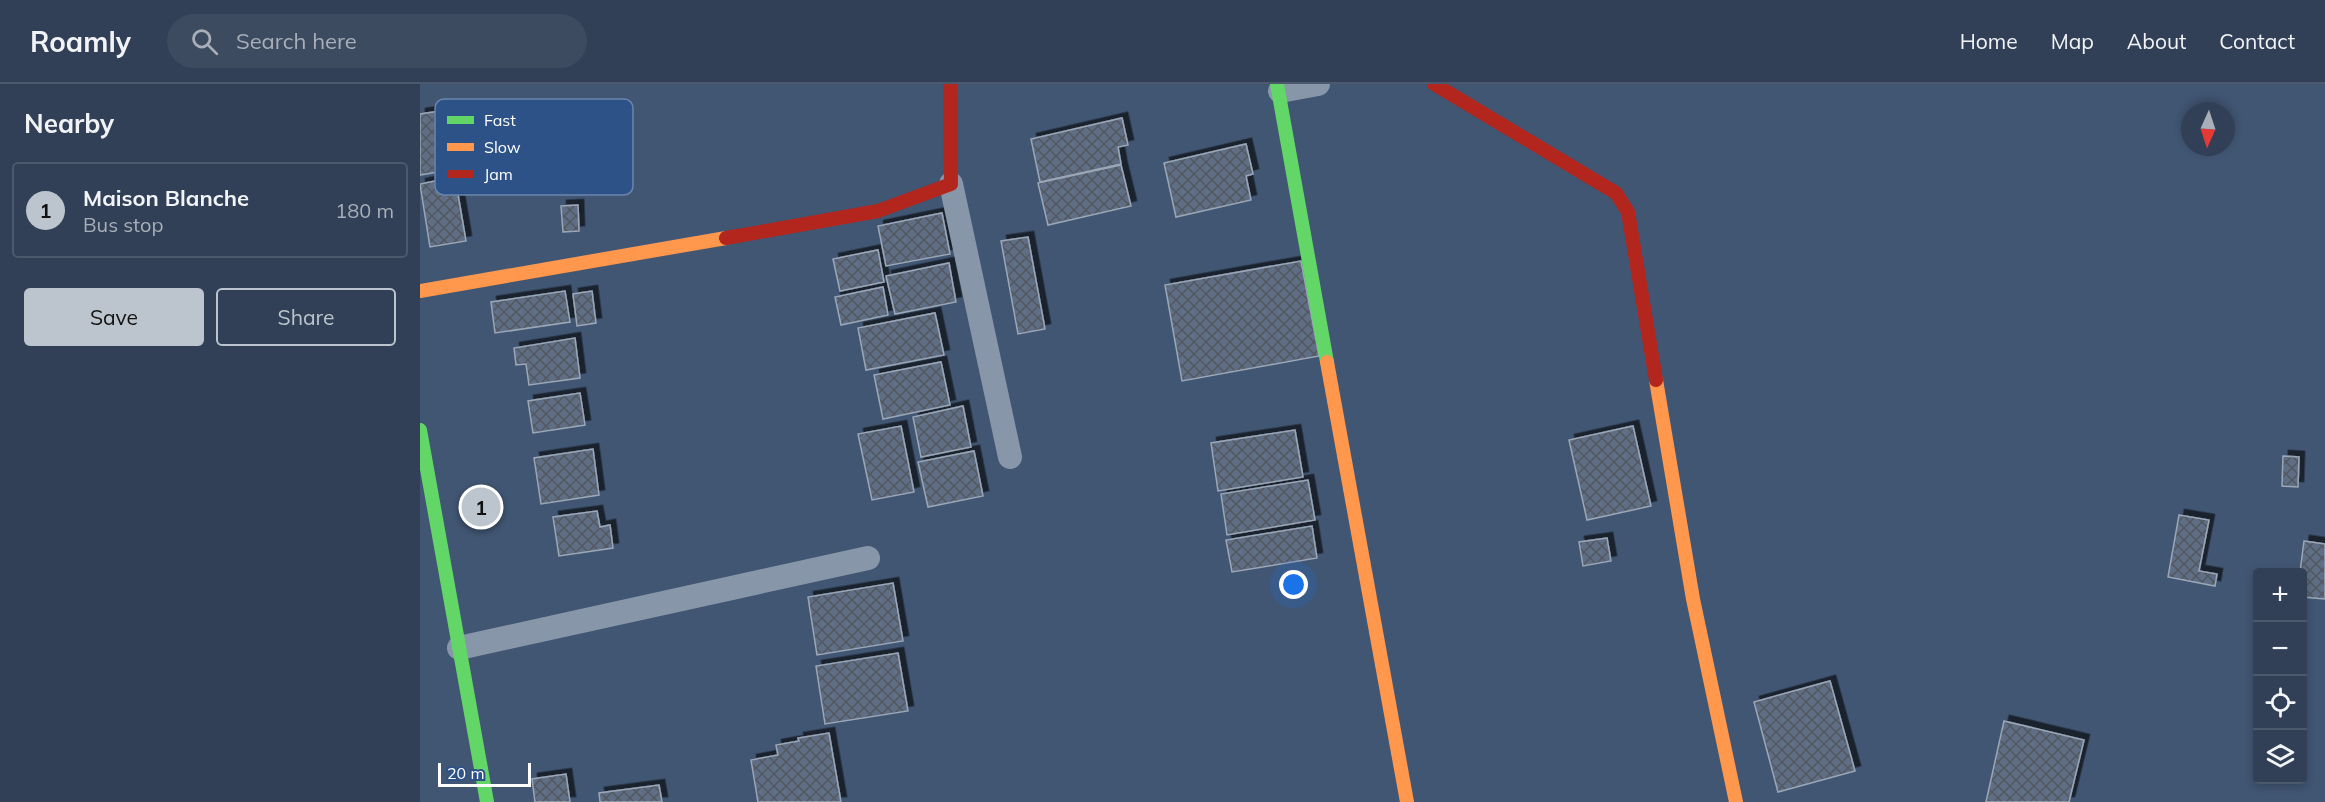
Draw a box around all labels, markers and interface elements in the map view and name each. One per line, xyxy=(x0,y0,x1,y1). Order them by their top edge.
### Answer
search box xyxy=(167,14,587,68)
text: Roamly xyxy=(30,24,131,59)
icon: search xyxy=(188,25,221,58)
text: Search here xyxy=(236,27,357,55)
text: Home xyxy=(1960,28,2018,54)
text: Map xyxy=(2051,28,2094,54)
text: About xyxy=(2127,28,2186,54)
text: Contact xyxy=(2219,28,2295,54)
legend xyxy=(435,99,633,195)
north arrow xyxy=(2181,102,2235,156)
text: Nearby xyxy=(24,107,114,140)
text: Fast xyxy=(484,110,516,130)
text: Slow xyxy=(484,137,521,157)
text: Jam xyxy=(484,164,513,184)
text: Maison Blanche xyxy=(83,184,249,212)
text: 1 xyxy=(40,198,52,223)
text: 180 m xyxy=(335,198,394,223)
text: Bus stop xyxy=(83,212,163,237)
button: Save xyxy=(24,288,204,346)
button: Share xyxy=(216,288,396,346)
pin: 1 xyxy=(462,484,500,530)
map controls xyxy=(2253,568,2307,784)
button: + xyxy=(2253,568,2307,622)
your location xyxy=(1279,570,1308,599)
button: − xyxy=(2253,622,2307,676)
button: locate xyxy=(2253,676,2307,730)
button: layers xyxy=(2253,730,2307,784)
scale bar xyxy=(438,760,531,788)
text: 20 m xyxy=(447,763,484,783)

